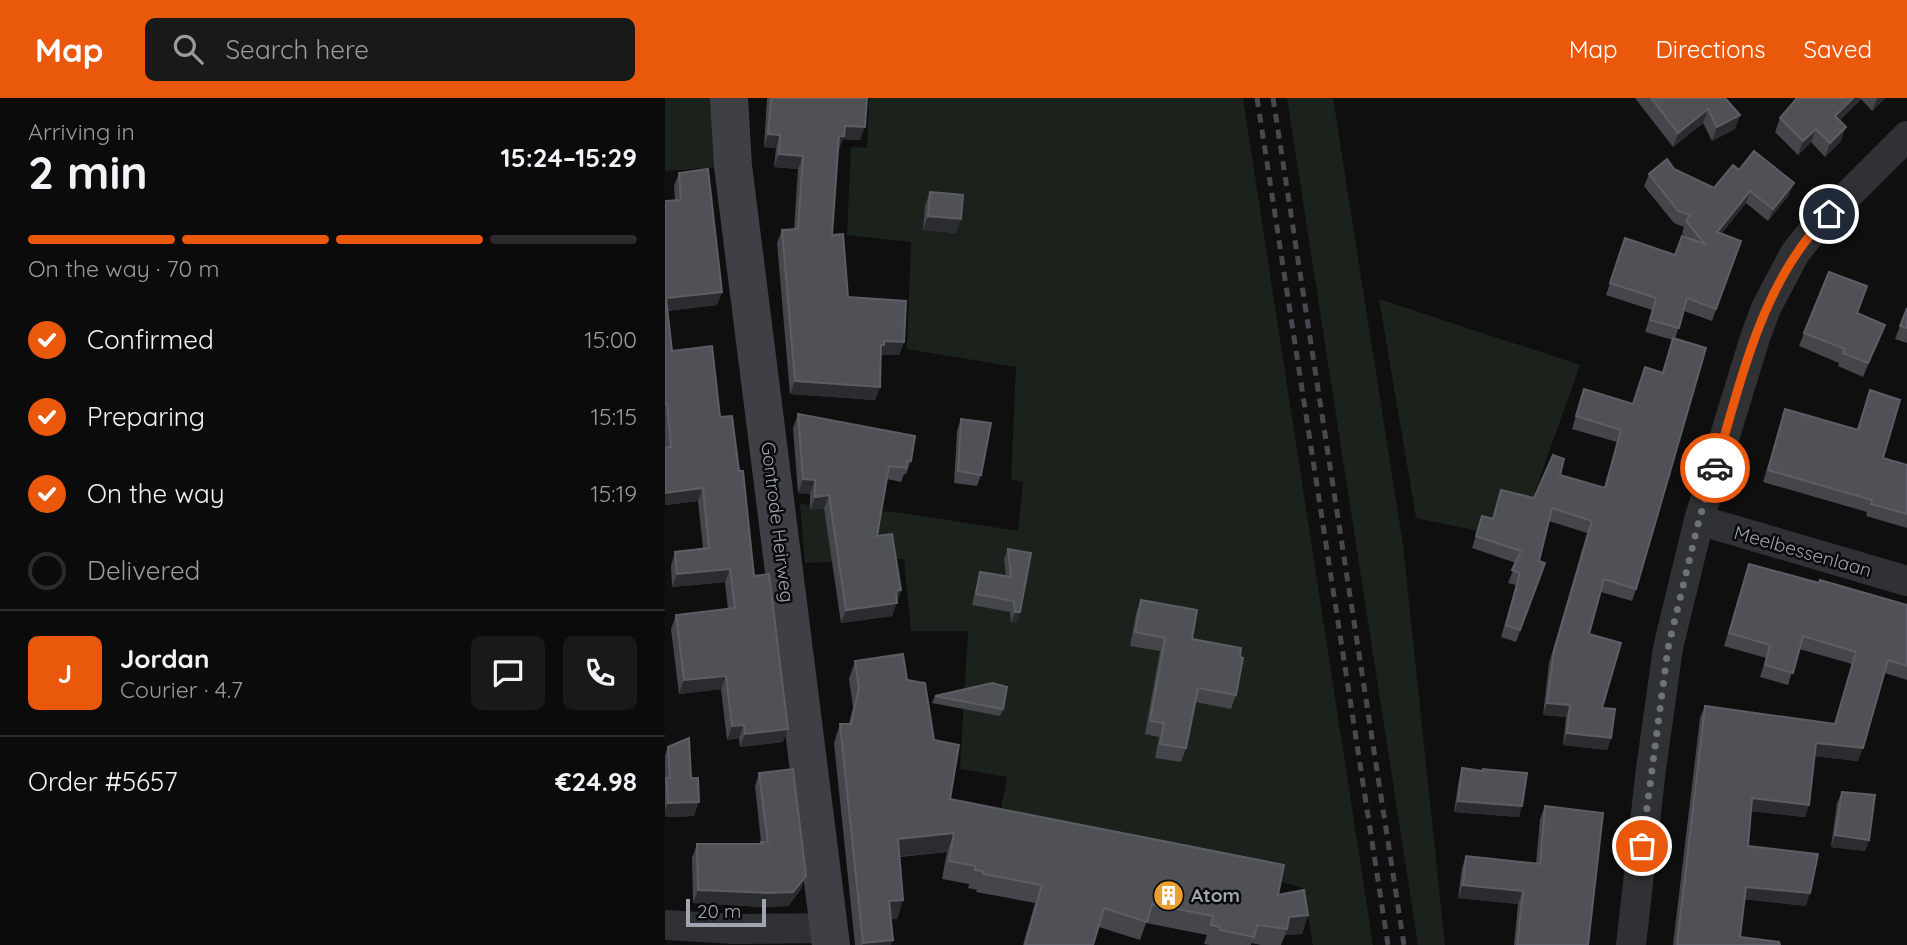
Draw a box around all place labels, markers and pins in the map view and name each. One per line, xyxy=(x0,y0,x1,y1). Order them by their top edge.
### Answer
pin xyxy=(1799,184,1859,244)
pin xyxy=(1612,816,1672,876)
building icon: Atom xyxy=(1151,878,1185,912)
place label: Atom xyxy=(1191,883,1240,907)

